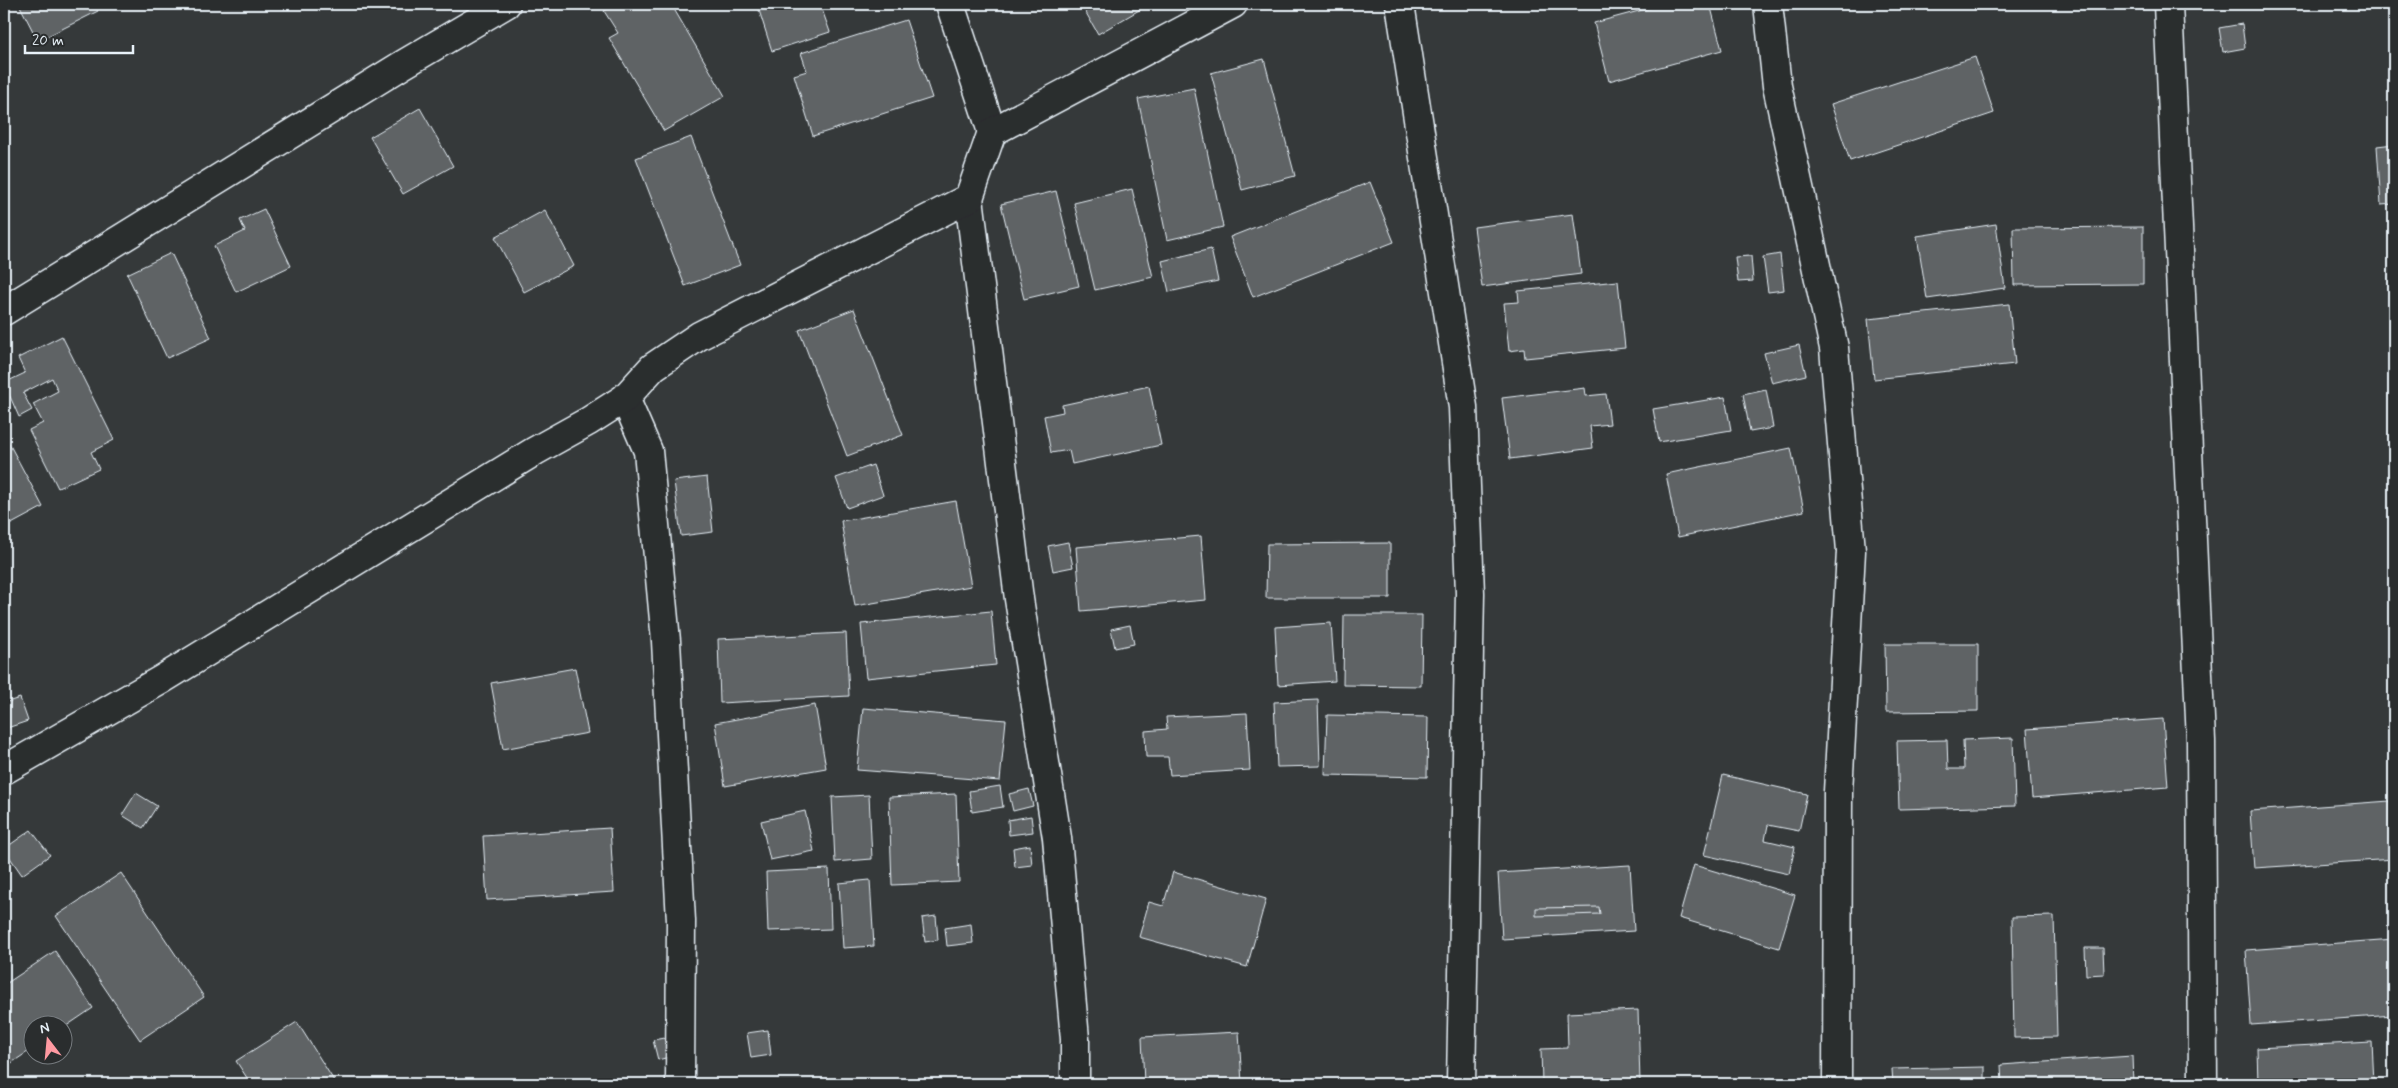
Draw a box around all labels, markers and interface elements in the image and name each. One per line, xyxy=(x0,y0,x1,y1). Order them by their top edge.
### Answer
scale bar xyxy=(25,22,132,54)
text: 20 m xyxy=(32,31,64,51)
north arrow xyxy=(22,1016,72,1066)
text: N xyxy=(38,1019,52,1038)

